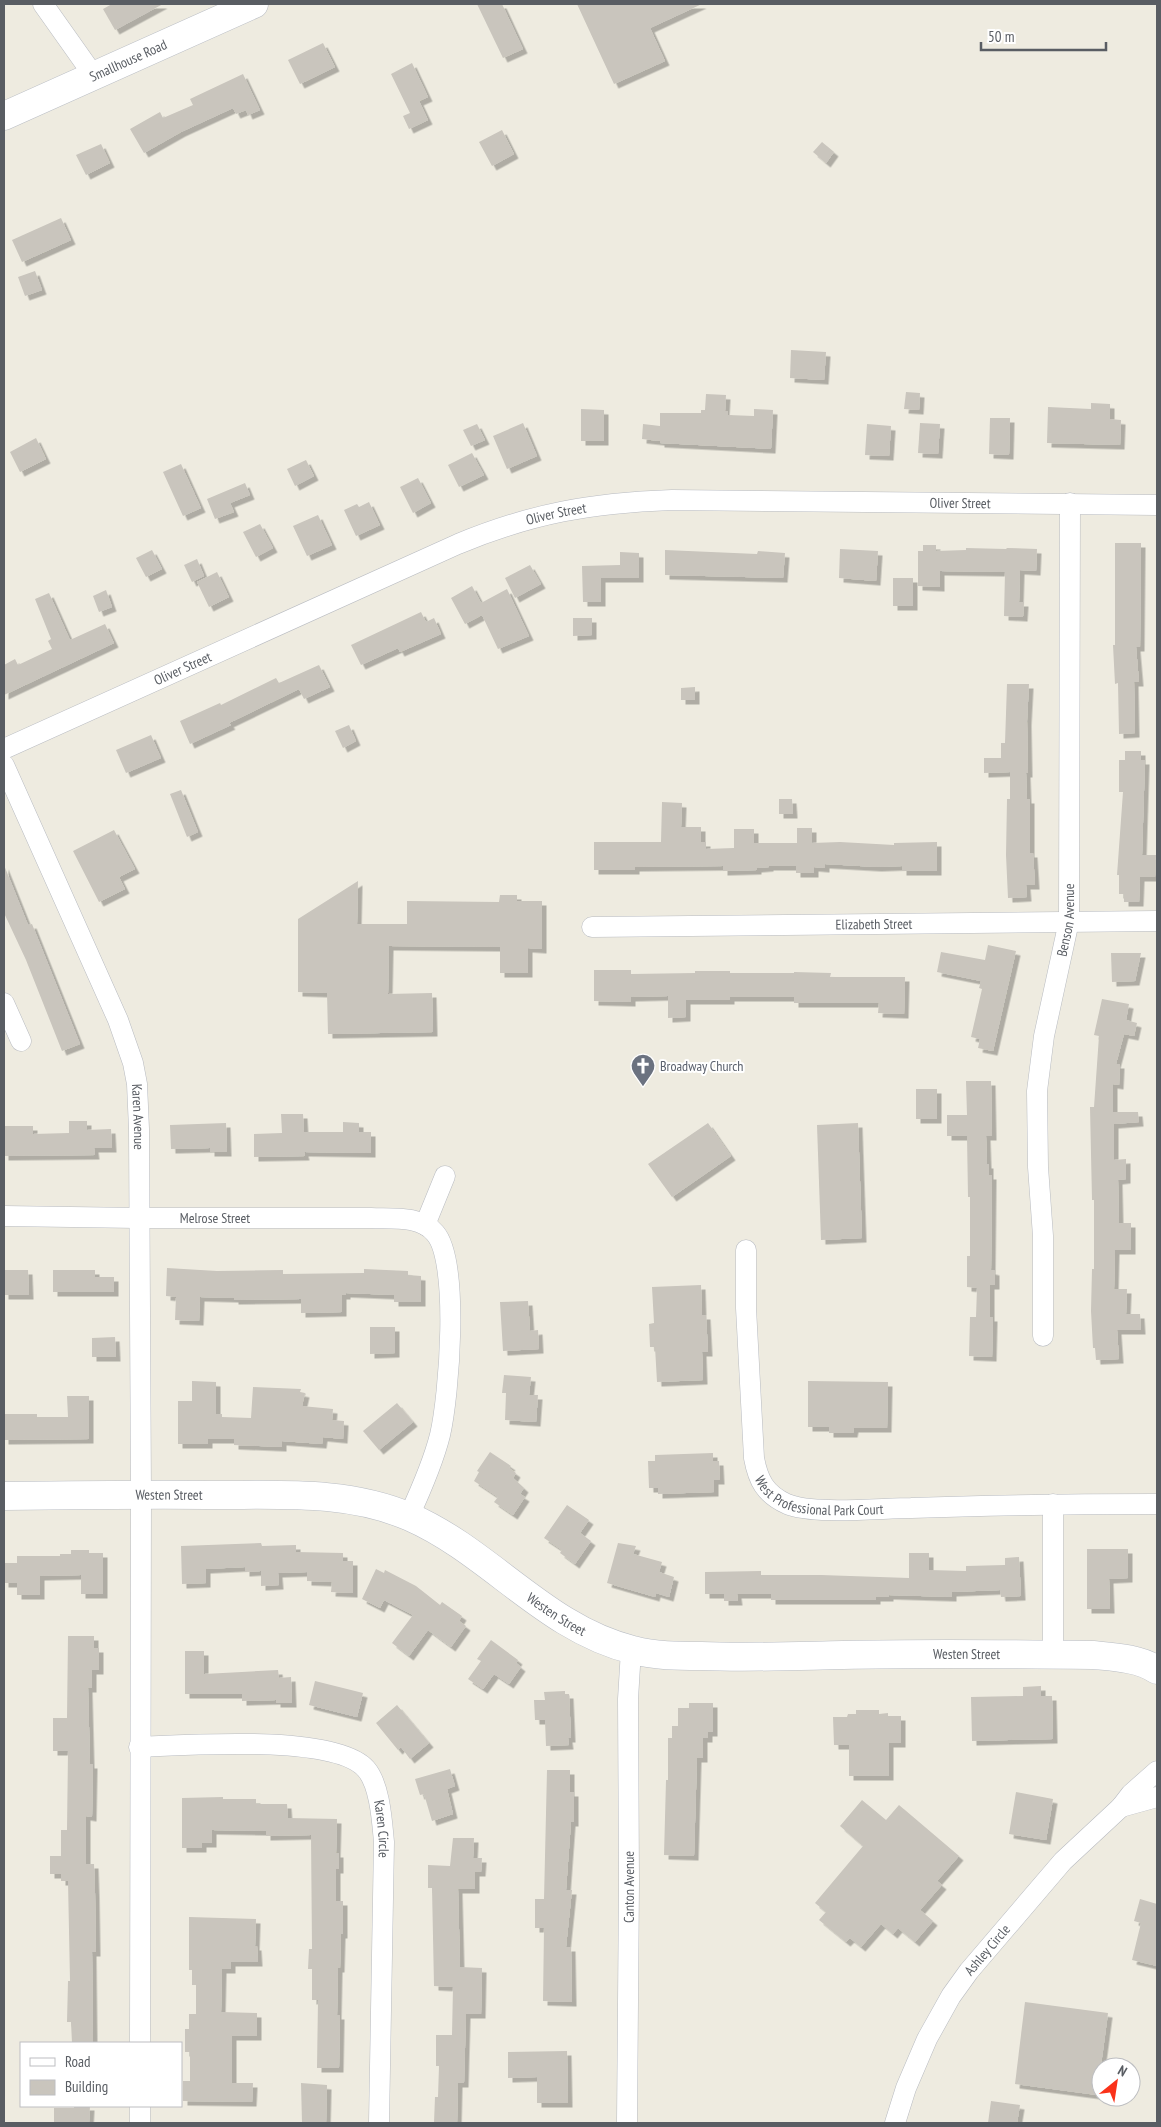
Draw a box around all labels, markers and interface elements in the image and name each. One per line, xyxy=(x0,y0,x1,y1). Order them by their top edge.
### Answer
scale bar xyxy=(981,20,1106,52)
text: 50 m xyxy=(988,27,1014,46)
street label: Smallhouse Road xyxy=(87,35,170,86)
street label: Oliver Street xyxy=(929,494,991,512)
street label: Oliver Street xyxy=(524,499,587,529)
street label: Oliver Street xyxy=(151,648,214,689)
street label: Benson Avenue xyxy=(1053,883,1078,958)
street label: Elizabeth Street xyxy=(835,915,913,933)
church icon: Broadway Church xyxy=(630,1053,656,1087)
place label: Broadway Church xyxy=(660,1057,743,1075)
street label: Karen Avenue xyxy=(128,1083,148,1150)
street label: Melrose Street xyxy=(180,1209,250,1227)
street label: West Professional Park Court xyxy=(751,1472,884,1519)
street label: Westen Street xyxy=(135,1486,203,1504)
street label: Westen Street xyxy=(523,1589,589,1640)
street label: Westen Street xyxy=(933,1645,1000,1663)
street label: Karen Circle xyxy=(370,1798,393,1858)
street label: Canton Avenue xyxy=(620,1851,638,1923)
street label: Ashley Circle xyxy=(960,1920,1014,1979)
legend xyxy=(20,2042,182,2107)
text: Road xyxy=(65,2052,91,2071)
north arrow xyxy=(1091,2057,1141,2107)
text: N xyxy=(1115,2061,1130,2080)
text: Building xyxy=(65,2077,108,2096)

